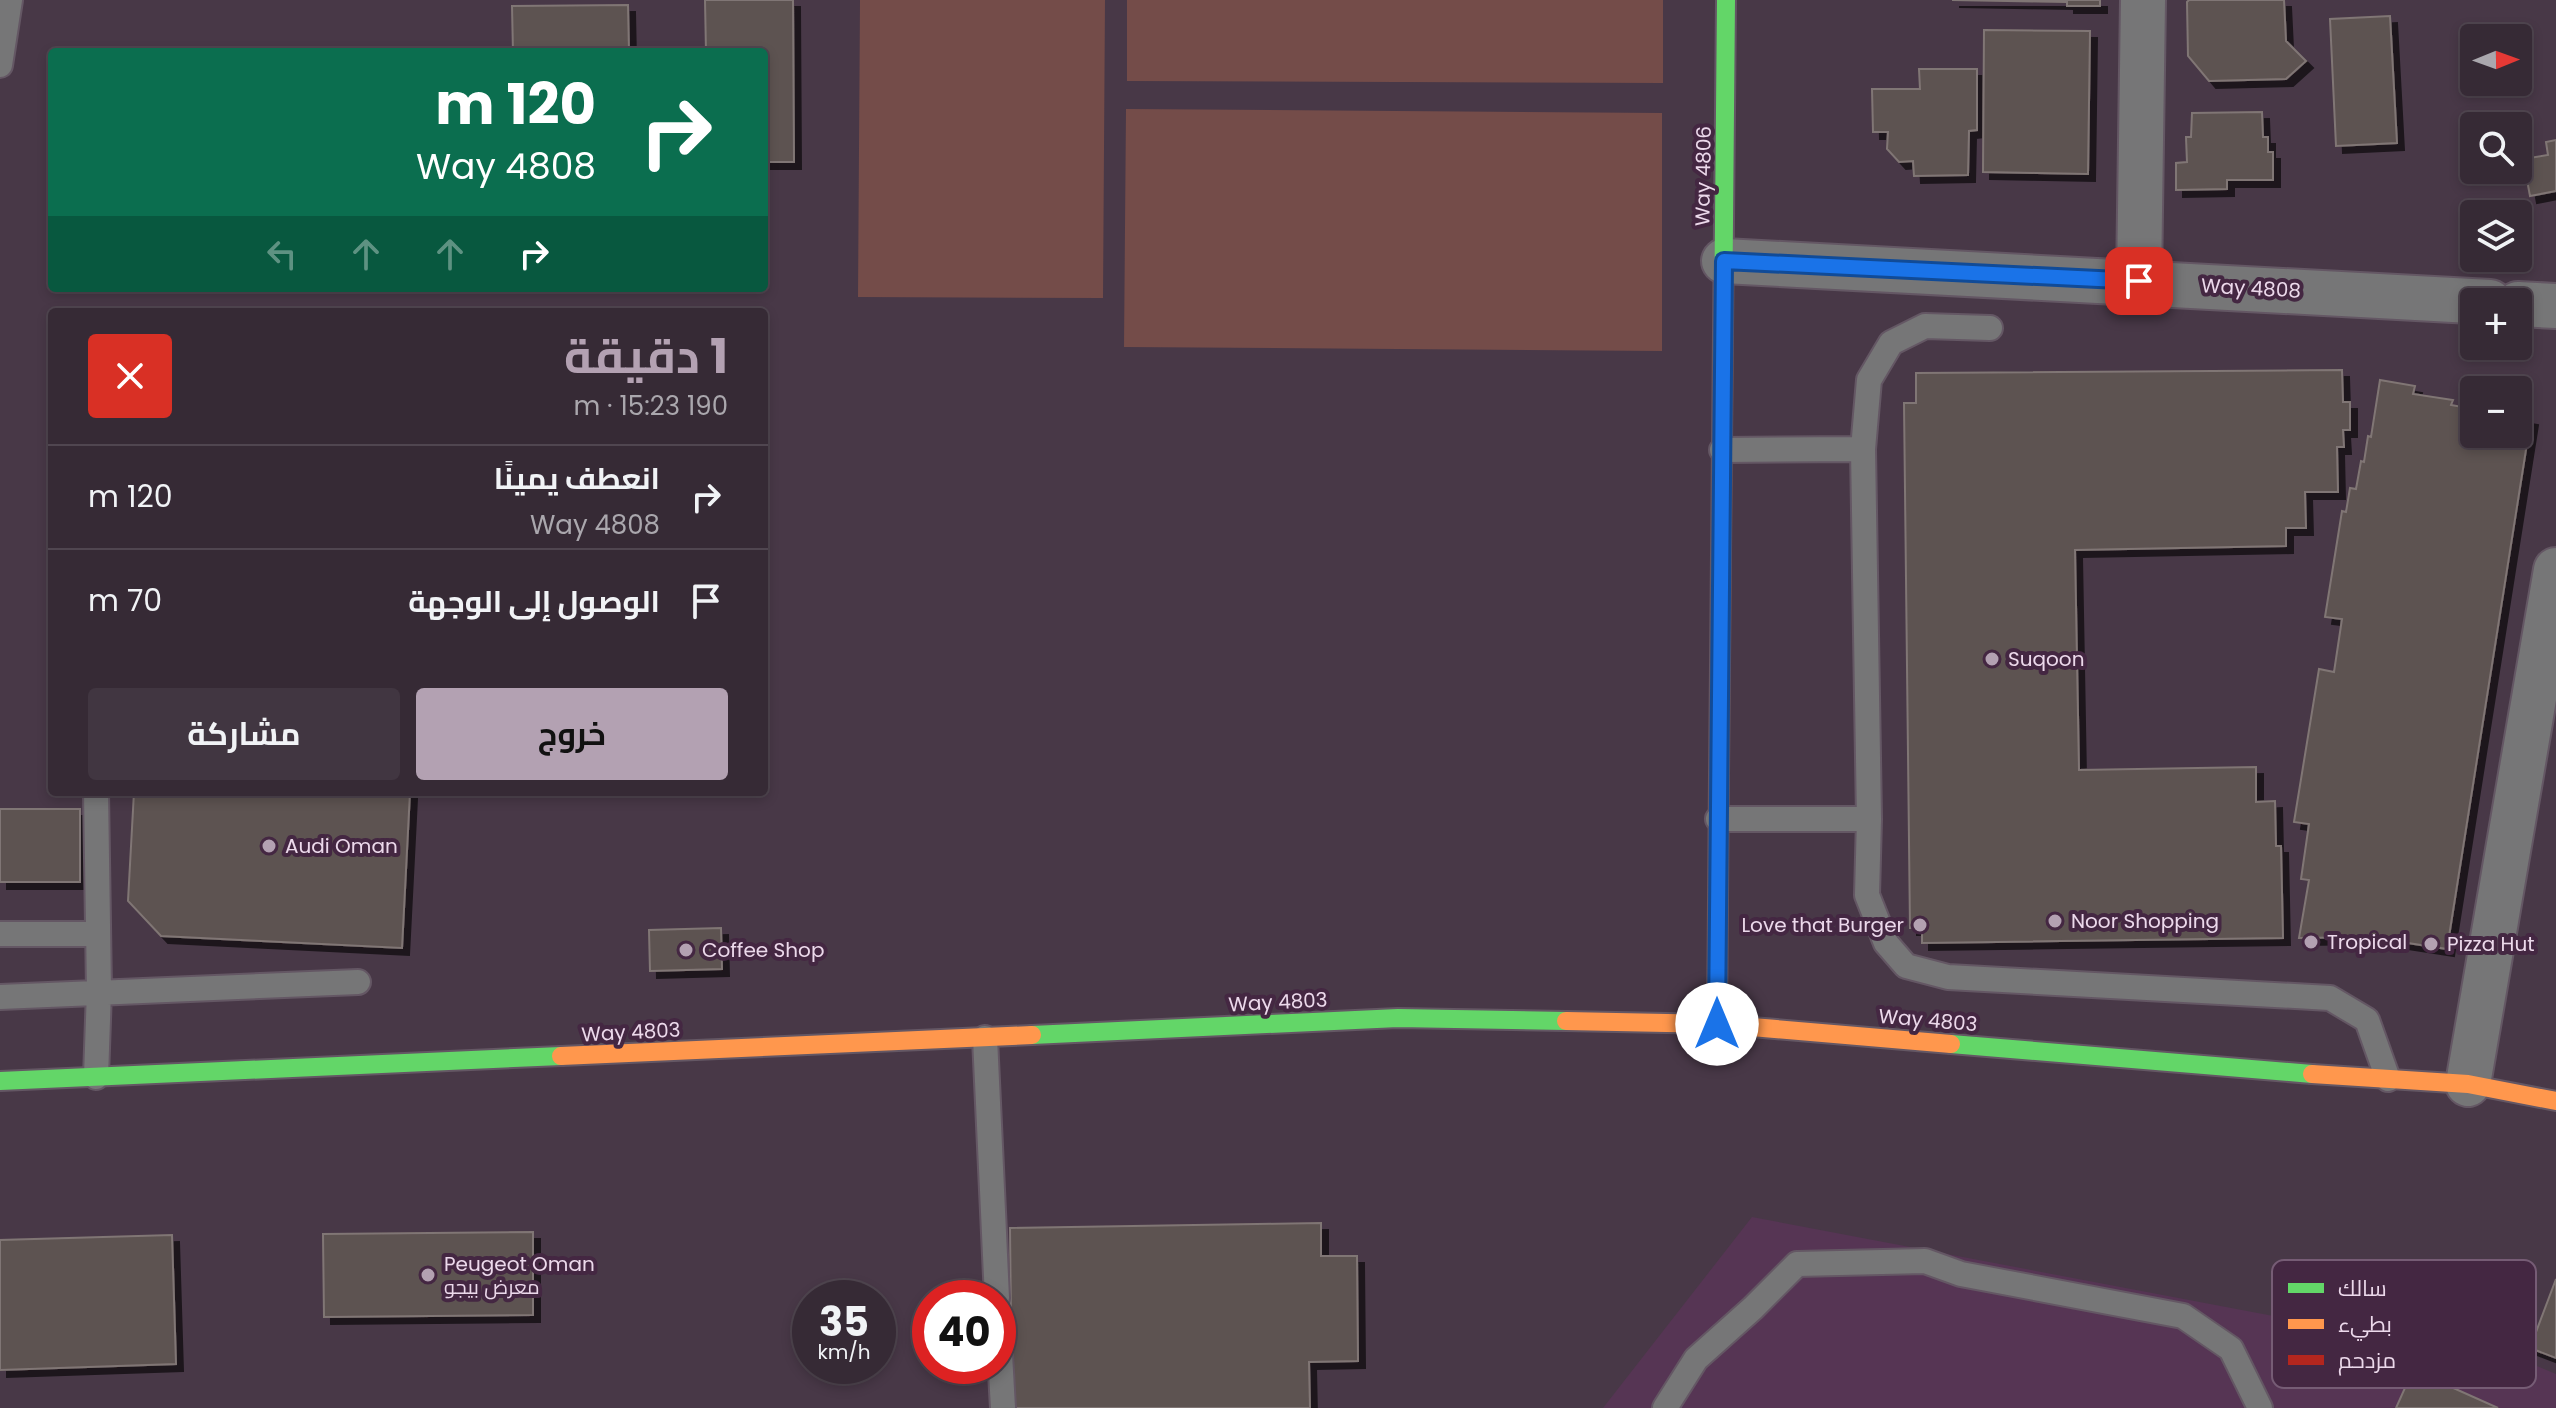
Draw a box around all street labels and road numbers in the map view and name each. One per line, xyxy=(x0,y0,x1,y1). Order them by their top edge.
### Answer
street label: Way 4806 xyxy=(1688,126,1718,226)
street label: Way 4808 xyxy=(2200,271,2302,305)
street label: Way 4803 xyxy=(1228,985,1328,1019)
street label: Way 4803 xyxy=(1877,1002,1979,1038)
street label: Way 4803 xyxy=(581,1015,681,1049)

